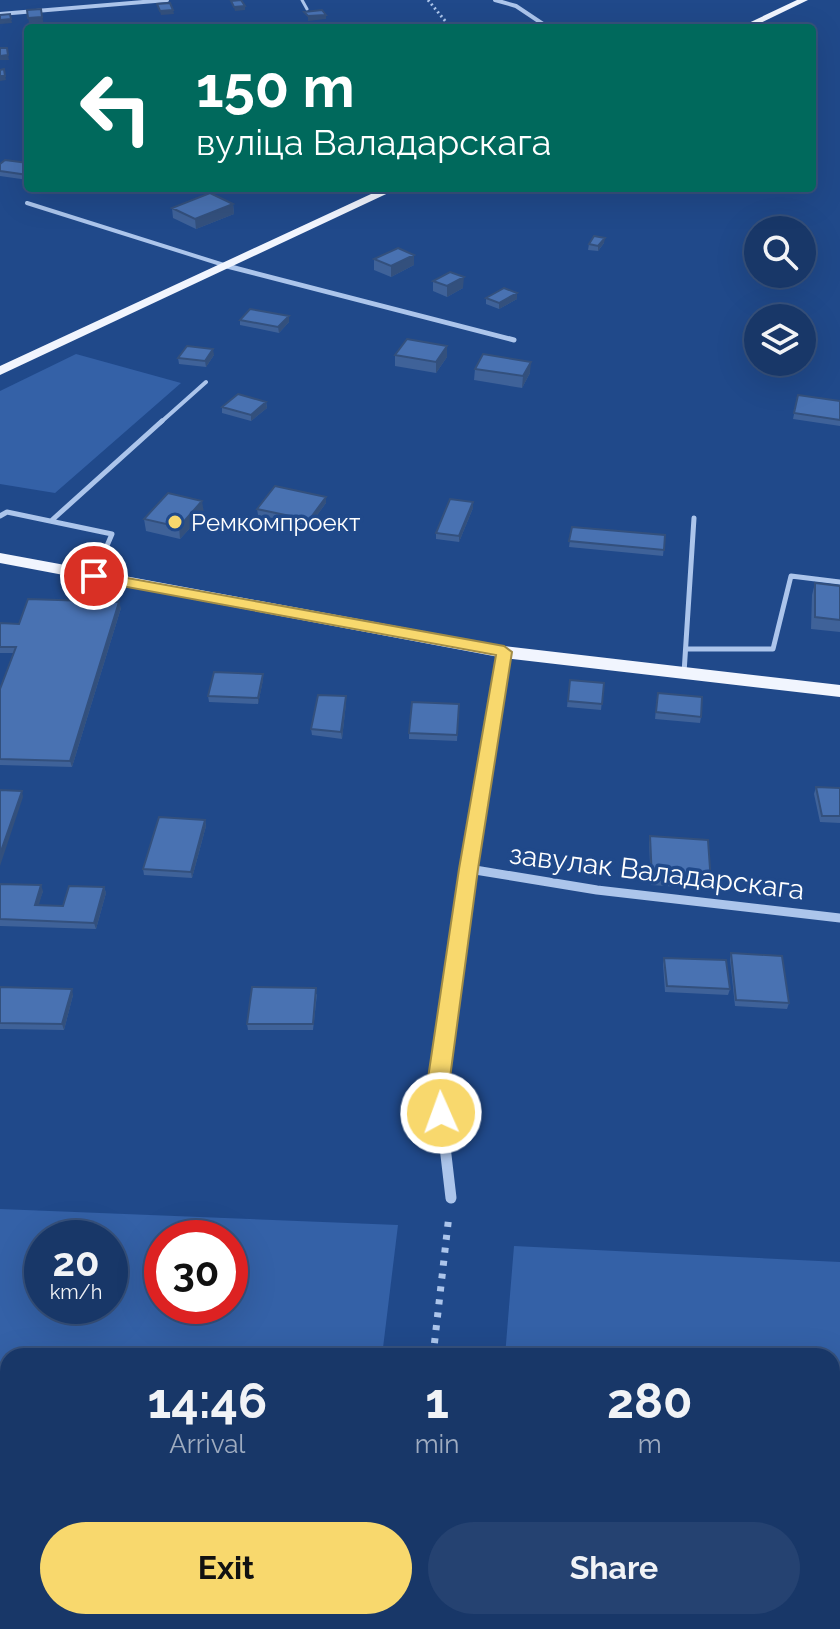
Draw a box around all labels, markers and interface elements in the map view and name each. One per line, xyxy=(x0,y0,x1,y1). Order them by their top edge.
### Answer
text: 150 m xyxy=(196,54,355,120)
icon: left xyxy=(64,56,168,160)
text: вуліца Валадарскага xyxy=(196,121,551,163)
map controls xyxy=(744,216,816,376)
button: search xyxy=(744,216,816,288)
button: layers xyxy=(744,304,816,376)
place label: Ремкомпроект xyxy=(191,508,361,537)
marker: Ремкомпроект xyxy=(166,513,184,531)
pin xyxy=(60,542,128,610)
icon: arrive xyxy=(72,554,116,598)
street label: завулак Валадарскага xyxy=(508,838,806,906)
position arrow xyxy=(399,1071,483,1155)
speed limit sign: 30 xyxy=(144,1220,248,1324)
text: 20 xyxy=(52,1238,100,1285)
text: km/h xyxy=(50,1280,102,1304)
text: 14:46 xyxy=(148,1373,267,1429)
text: 1 xyxy=(425,1373,449,1429)
text: 280 xyxy=(607,1373,692,1429)
text: Arrival xyxy=(169,1429,245,1459)
text: min xyxy=(415,1429,459,1459)
text: m xyxy=(638,1429,662,1459)
button: Exit xyxy=(40,1522,412,1614)
button: Share xyxy=(428,1522,800,1614)

